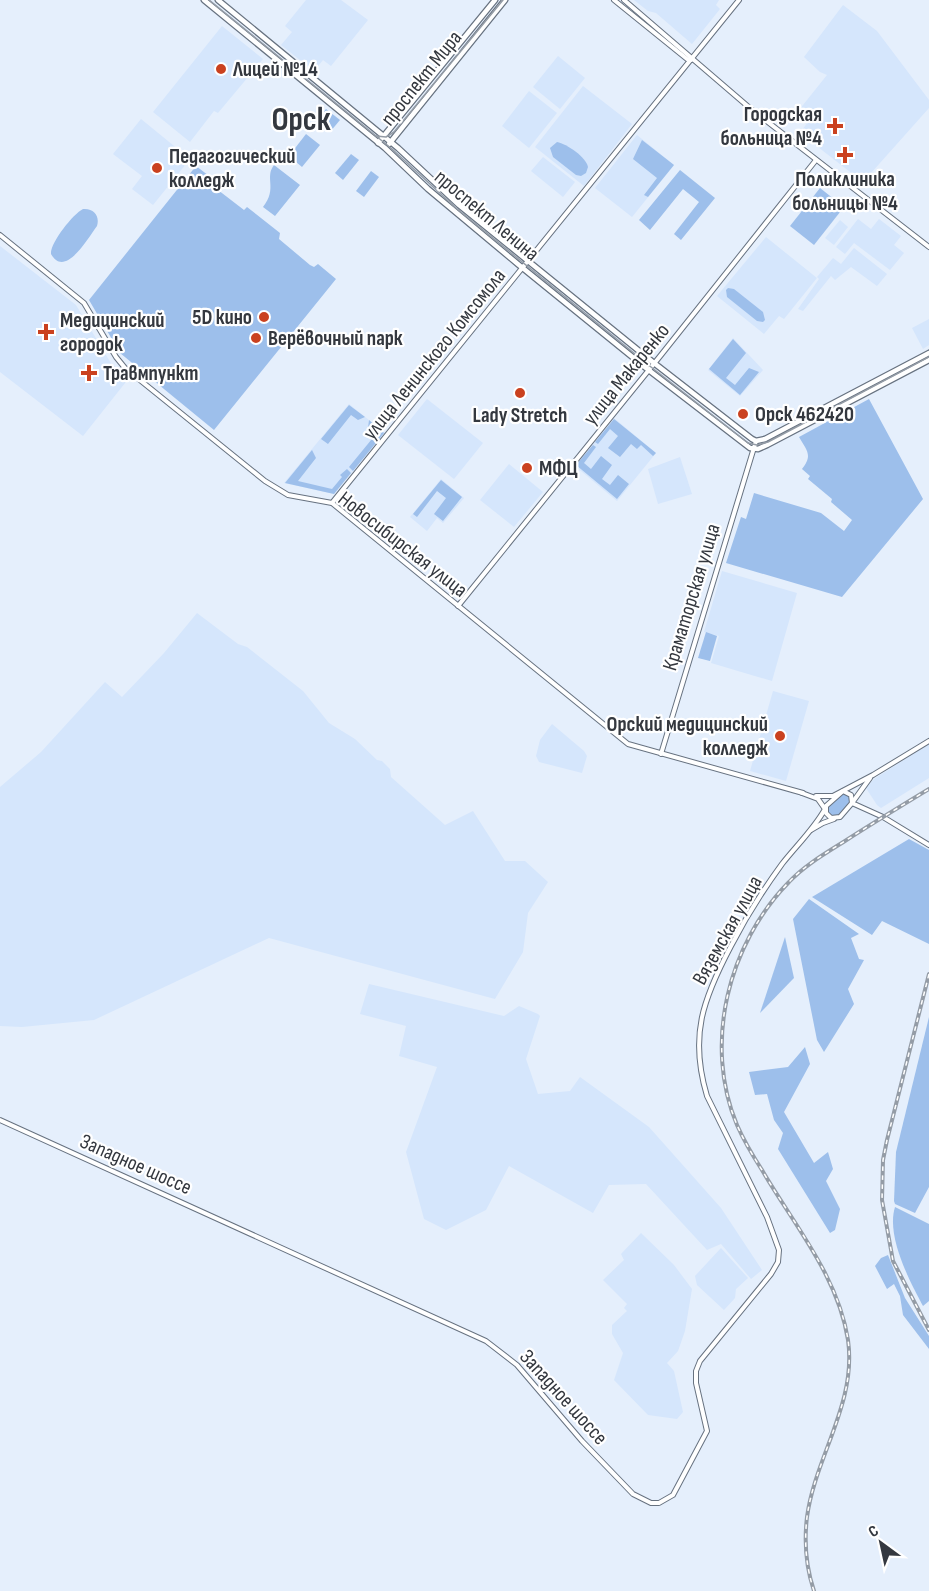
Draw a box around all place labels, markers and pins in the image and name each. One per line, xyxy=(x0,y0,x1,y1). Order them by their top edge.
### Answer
place label: Лицей №14 xyxy=(232,57,318,82)
marker: Лицей №14 xyxy=(214,62,228,76)
place label: Городская больница №4 xyxy=(721,102,822,151)
marker: Городская больница №4 xyxy=(826,117,844,135)
place label: Педагогический колледж xyxy=(169,144,296,193)
marker: Поликлиника больницы №4 xyxy=(836,146,854,164)
marker: Педагогический колледж xyxy=(150,161,164,175)
place label: Поликлиника больницы №4 xyxy=(792,167,898,216)
place label: 5D кино xyxy=(192,305,252,330)
place label: Медицинский городок xyxy=(60,308,165,357)
marker: 5D кино xyxy=(257,310,271,324)
marker: Медицинский городок xyxy=(37,323,55,341)
place label: Верёвочный парк xyxy=(268,326,403,351)
marker: Верёвочный парк xyxy=(249,331,263,345)
place label: Травмпункт xyxy=(103,361,199,386)
marker: Травмпункт xyxy=(80,364,98,382)
marker: Lady Stretch xyxy=(513,386,527,400)
place label: Орск 462420 xyxy=(755,402,854,427)
place label: Lady Stretch xyxy=(473,403,567,428)
marker: Орск 462420 xyxy=(736,407,750,421)
place label: МФЦ xyxy=(539,456,578,481)
marker: МФЦ xyxy=(520,461,534,475)
place label: Орский медицинский колледж xyxy=(607,712,768,761)
marker: Орский медицинский колледж xyxy=(773,729,787,743)

